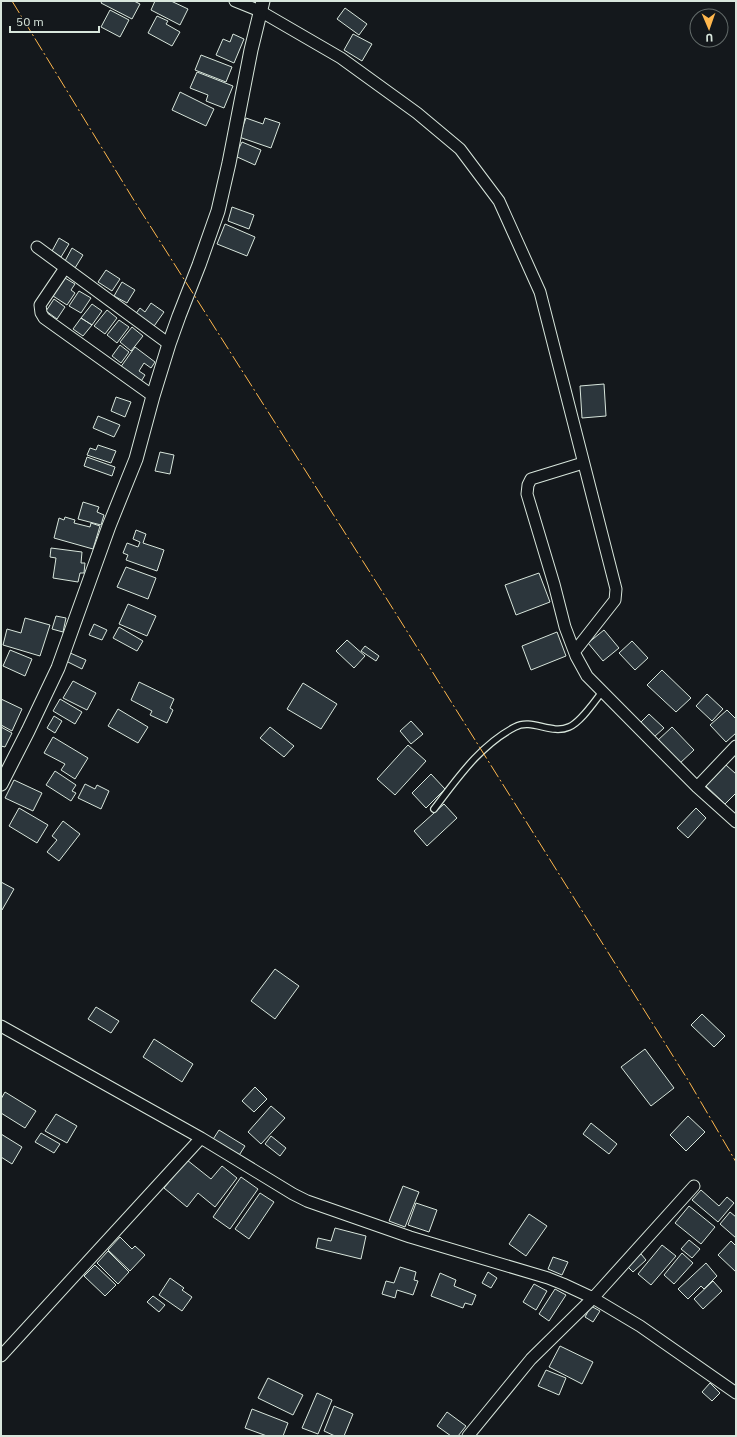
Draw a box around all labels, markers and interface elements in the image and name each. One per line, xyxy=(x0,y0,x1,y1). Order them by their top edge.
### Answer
scale bar xyxy=(10,8,99,34)
north arrow xyxy=(689,8,729,48)
text: 50 m xyxy=(16,14,44,29)
text: U xyxy=(705,31,713,45)

